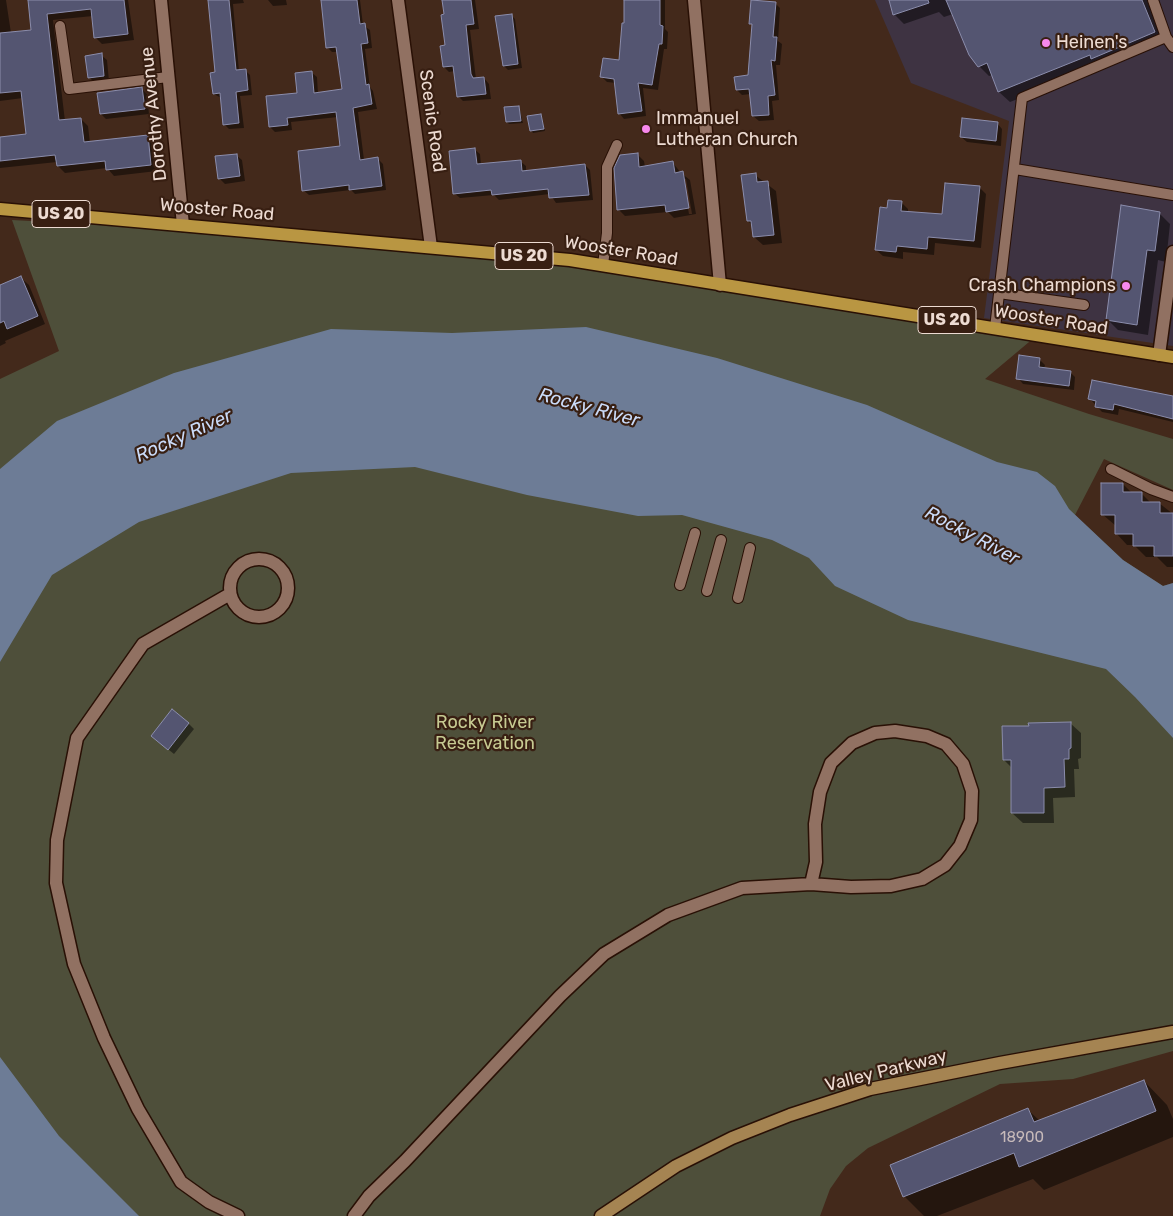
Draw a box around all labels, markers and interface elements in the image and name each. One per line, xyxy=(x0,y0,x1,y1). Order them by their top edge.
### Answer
place label: Heinen's xyxy=(1056,32,1127,54)
marker: Heinen's xyxy=(1040,37,1052,49)
street label: Dorothy Avenue xyxy=(136,46,172,182)
street label: Scenic Road xyxy=(414,68,450,174)
place label: Immanuel Lutheran Church xyxy=(656,108,798,150)
marker: Immanuel Lutheran Church xyxy=(640,123,652,135)
street label: Wooster Road xyxy=(159,194,275,226)
road number: US 20 xyxy=(32,200,90,228)
street label: Wooster Road xyxy=(563,231,679,271)
road number: US 20 xyxy=(495,242,553,270)
place label: Crash Champions xyxy=(968,275,1116,297)
marker: Crash Champions xyxy=(1120,280,1132,292)
street label: Wooster Road xyxy=(993,300,1109,340)
road number: US 20 xyxy=(918,306,976,334)
water label: Rocky River xyxy=(536,384,642,432)
water label: Rocky River xyxy=(132,404,236,468)
water label: Rocky River xyxy=(921,502,1023,570)
park label: Rocky River Reservation xyxy=(435,712,535,754)
street label: Valley Parkway xyxy=(823,1045,949,1097)
house number: 18900 xyxy=(1000,1129,1044,1147)

